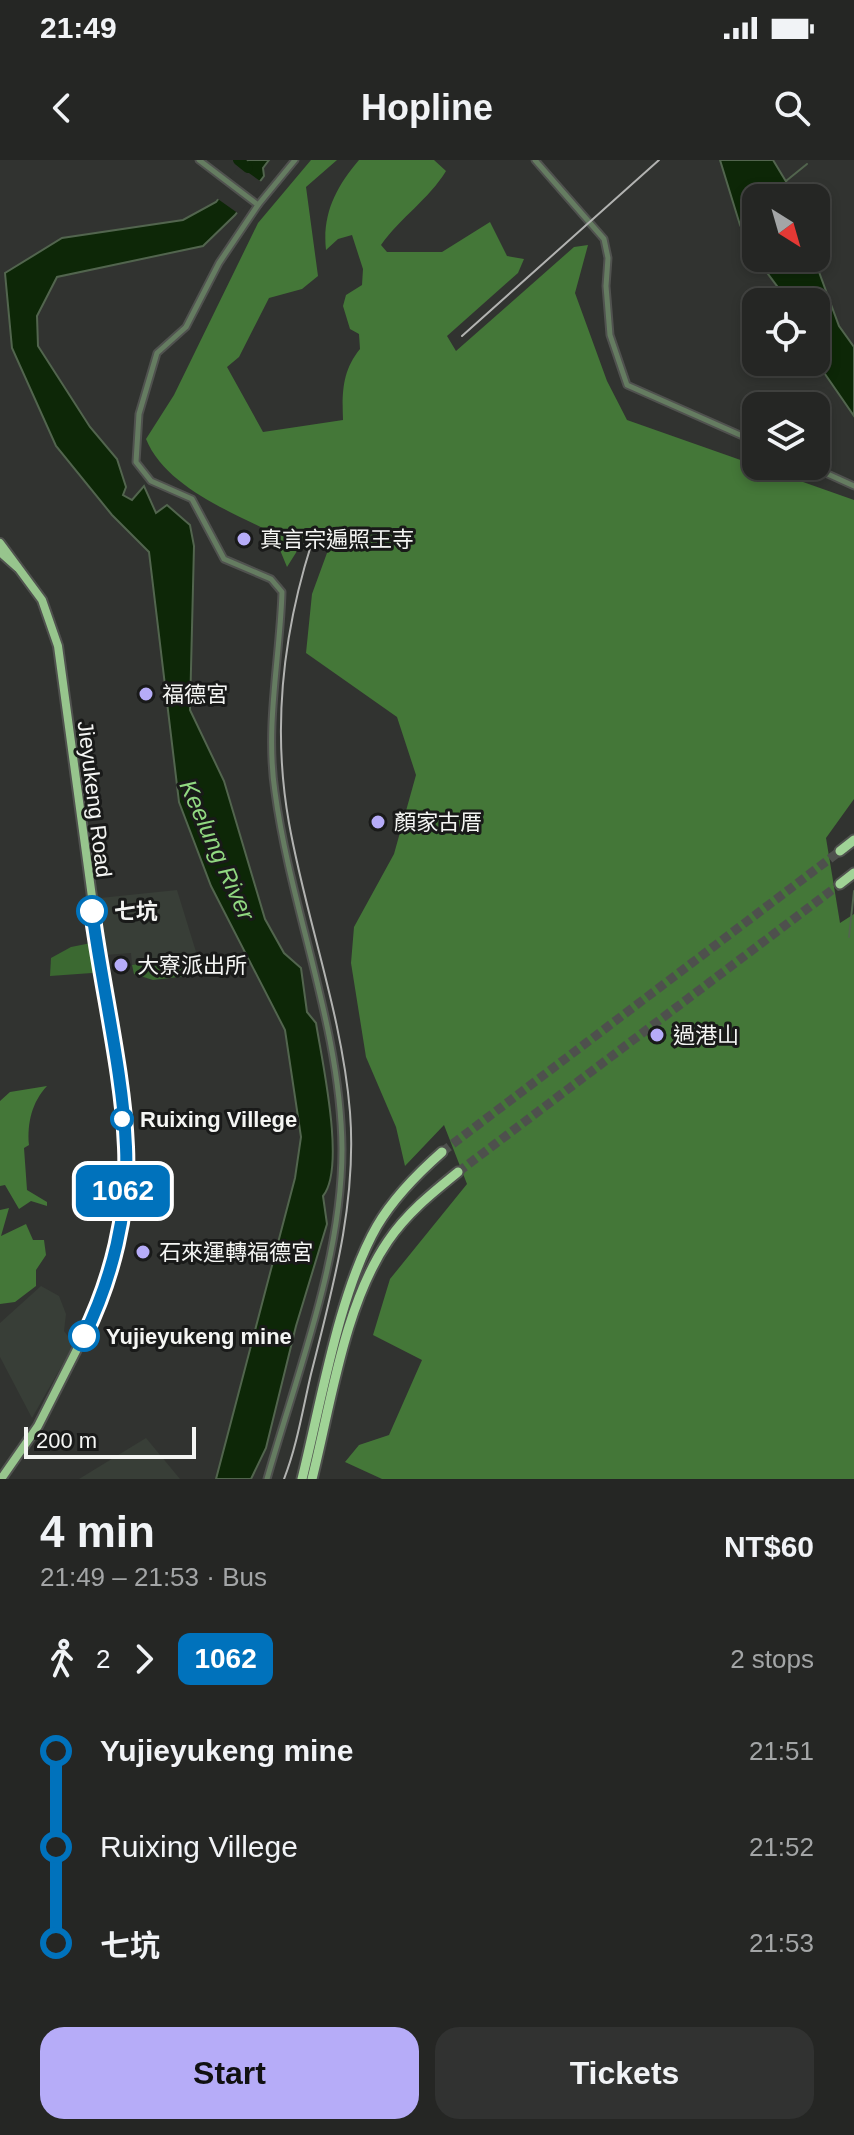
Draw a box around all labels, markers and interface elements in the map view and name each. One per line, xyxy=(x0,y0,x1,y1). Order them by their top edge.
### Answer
text: 21:49 xyxy=(40,11,117,44)
icon: back xyxy=(40,86,84,130)
icon: search xyxy=(770,86,814,130)
text: Hopline xyxy=(361,87,493,128)
north arrow xyxy=(742,184,830,272)
map controls xyxy=(742,184,830,480)
button: locate xyxy=(742,288,830,376)
button: layers xyxy=(742,392,830,480)
place label: 真言宗遍照王寺 xyxy=(260,527,414,552)
marker: 真言宗遍照王寺 xyxy=(235,530,253,548)
place label: 福德宮 xyxy=(162,682,228,707)
marker: 福德宮 xyxy=(137,685,155,703)
street label: Jieyukeng Road xyxy=(72,719,117,879)
water label: Keelung River xyxy=(174,775,261,925)
place label: 顏家古厝 xyxy=(394,810,482,835)
marker: 顏家古厝 xyxy=(369,813,387,831)
marker: 七坑 xyxy=(77,896,107,926)
place label: 七坑 xyxy=(114,899,158,924)
place label: 大寮派出所 xyxy=(137,953,247,978)
marker: 大寮派出所 xyxy=(112,956,130,974)
place label: 過港山 xyxy=(673,1023,739,1048)
marker: 過港山 xyxy=(648,1026,666,1044)
place label: Ruixing Villege xyxy=(140,1107,297,1132)
marker: Ruixing Villege xyxy=(111,1108,133,1130)
line badge: 1062 xyxy=(67,1165,179,1217)
text: 1062 xyxy=(92,1175,154,1206)
place label: 石來運轉福德宮 xyxy=(159,1240,313,1265)
marker: 石來運轉福德宮 xyxy=(134,1243,152,1261)
marker: Yujieyukeng mine xyxy=(69,1321,99,1351)
place label: Yujieyukeng mine xyxy=(106,1324,292,1349)
scale bar xyxy=(24,1423,196,1459)
text: 200 m xyxy=(36,1428,97,1453)
text: 4 min xyxy=(40,1507,155,1556)
text: NT$60 xyxy=(724,1530,814,1563)
text: 21:49 – 21:53 · Bus xyxy=(40,1562,267,1592)
icon: walk xyxy=(40,1637,84,1681)
icon: forward xyxy=(122,1637,166,1681)
text: 1062 xyxy=(194,1643,257,1674)
text: 2 xyxy=(96,1644,110,1674)
text: 2 stops xyxy=(730,1644,814,1674)
text: Yujieyukeng mine xyxy=(100,1734,353,1767)
text: 21:51 xyxy=(749,1736,814,1766)
text: Ruixing Villege xyxy=(100,1830,298,1863)
text: 21:52 xyxy=(749,1832,814,1862)
text: 21:53 xyxy=(749,1928,814,1958)
text: 七坑 xyxy=(100,1929,160,1962)
button: Start xyxy=(40,2027,419,2119)
button: Tickets xyxy=(435,2027,814,2119)

